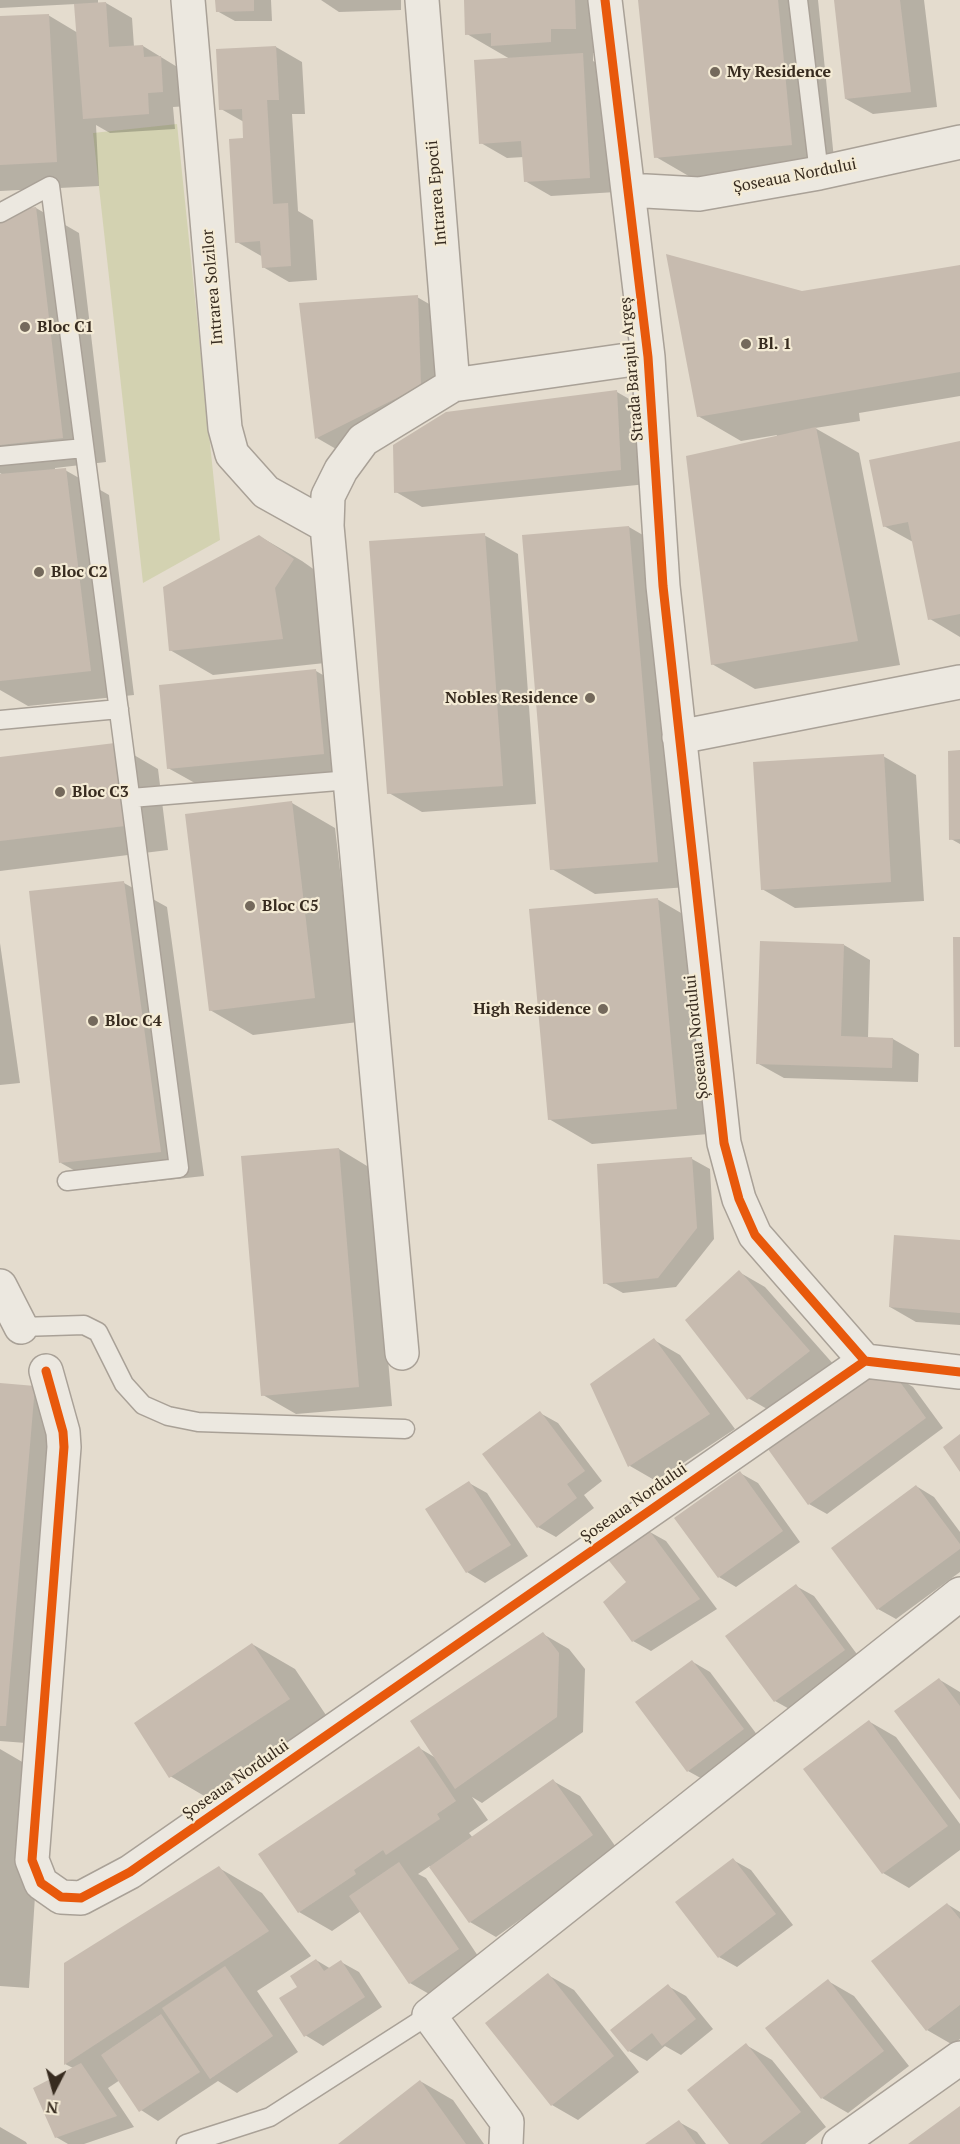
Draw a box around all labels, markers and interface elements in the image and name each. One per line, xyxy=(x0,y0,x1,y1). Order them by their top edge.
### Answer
place label: My Residence xyxy=(727,62,831,82)
marker: My Residence xyxy=(708,65,722,79)
street label: Intrarea Epocii xyxy=(423,139,451,247)
street label: Șoseaua Nordului xyxy=(732,155,858,197)
street label: Intrarea Solzilor xyxy=(198,228,228,346)
street label: Strada Barajul Argeș xyxy=(616,296,648,442)
place label: Bloc C1 xyxy=(37,317,94,337)
marker: Bloc C1 xyxy=(18,320,32,334)
place label: Bl. 1 xyxy=(758,334,792,354)
marker: Bl. 1 xyxy=(739,337,753,351)
place label: Bloc C2 xyxy=(51,562,108,582)
marker: Bloc C2 xyxy=(32,565,46,579)
place label: Nobles Residence xyxy=(445,688,578,708)
marker: Nobles Residence xyxy=(583,691,597,705)
place label: Bloc C3 xyxy=(72,782,129,802)
marker: Bloc C3 xyxy=(53,785,67,799)
place label: Bloc C5 xyxy=(262,896,319,916)
marker: Bloc C5 xyxy=(243,899,257,913)
street label: Șoseaua Nordului xyxy=(681,974,713,1100)
place label: High Residence xyxy=(473,999,591,1019)
marker: High Residence xyxy=(596,1002,610,1016)
place label: Bloc C4 xyxy=(105,1011,162,1031)
marker: Bloc C4 xyxy=(86,1014,100,1028)
street label: Șoseaua Nordului xyxy=(577,1459,691,1547)
street label: Șoseaua Nordului xyxy=(179,1736,293,1824)
north arrow xyxy=(24,2060,84,2120)
text: N xyxy=(45,2096,59,2119)

